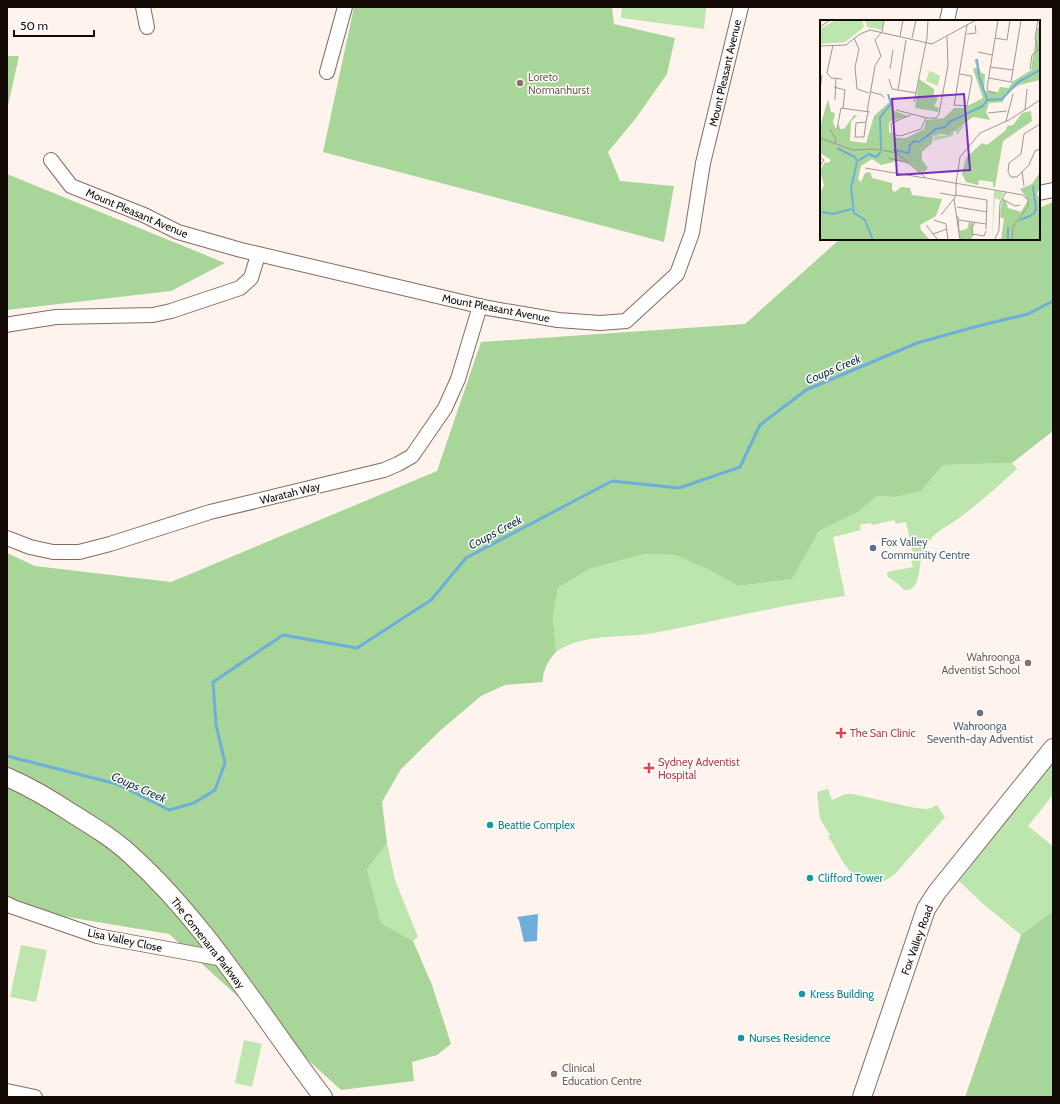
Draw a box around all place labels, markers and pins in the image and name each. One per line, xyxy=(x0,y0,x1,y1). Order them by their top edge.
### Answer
place label: Loreto Normanhurst xyxy=(528,70,590,97)
marker: Loreto Normanhurst xyxy=(515,78,525,88)
place label: Fox Valley Community Centre xyxy=(881,535,970,562)
marker: Fox Valley Community Centre xyxy=(868,543,878,553)
place label: Wahroonga Adventist School xyxy=(941,650,1021,677)
marker: Wahroonga Adventist School xyxy=(1023,658,1033,668)
marker: Wahroonga Seventh-day Adventist xyxy=(975,708,985,718)
place label: Wahroonga Seventh-day Adventist xyxy=(927,719,1034,746)
place label: The San Clinic xyxy=(850,726,915,740)
marker: The San Clinic xyxy=(835,727,847,739)
place label: Sydney Adventist Hospital xyxy=(658,755,740,782)
marker: Sydney Adventist Hospital xyxy=(643,762,655,774)
place label: Beattie Complex xyxy=(498,818,576,832)
marker: Beattie Complex xyxy=(485,820,495,830)
place label: Clifford Tower xyxy=(818,871,883,885)
marker: Clifford Tower xyxy=(805,873,815,883)
place label: Kress Building xyxy=(810,987,875,1001)
marker: Kress Building xyxy=(797,989,807,999)
place label: Nurses Residence xyxy=(749,1031,831,1045)
marker: Nurses Residence xyxy=(736,1033,746,1043)
place label: Clinical Education Centre xyxy=(562,1061,642,1088)
marker: Clinical Education Centre xyxy=(549,1069,559,1079)

